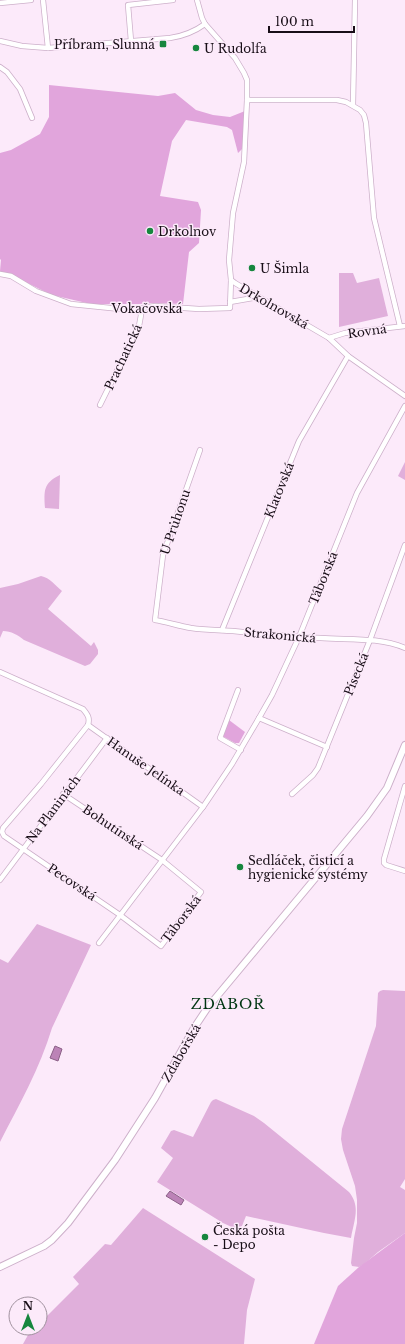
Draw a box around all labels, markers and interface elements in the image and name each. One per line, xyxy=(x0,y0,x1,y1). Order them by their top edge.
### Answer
scale bar xyxy=(269,8,354,34)
text: 100 m xyxy=(275,14,314,29)
place label: Příbram, Slunná xyxy=(54,37,155,52)
marker: Příbram, Slunná xyxy=(158,39,168,49)
place label: U Rudolfa xyxy=(204,41,267,56)
marker: U Rudolfa xyxy=(191,43,201,53)
place label: Drkolnov xyxy=(158,224,217,239)
marker: Drkolnov xyxy=(145,226,155,236)
place label: U Šimla xyxy=(260,260,309,276)
marker: U Šimla xyxy=(247,263,257,273)
street label: Drkolnovská xyxy=(237,280,312,332)
street label: Vokačovská xyxy=(111,301,183,316)
street label: Prachatická xyxy=(101,321,145,392)
street label: Rovná xyxy=(347,321,388,341)
street label: Klatovská xyxy=(261,460,297,520)
street label: U Průhonu xyxy=(157,487,193,557)
street label: Táborská xyxy=(306,549,341,607)
street label: Strakonická xyxy=(243,624,317,646)
street label: Písecká xyxy=(341,650,372,698)
street label: Hanuše Jelínka xyxy=(104,734,188,799)
street label: Na Planinách xyxy=(23,772,83,846)
street label: Bohutínská xyxy=(80,801,146,853)
place label: Sedláček, čisticí a hygienické systémy xyxy=(248,853,368,882)
street label: Pecovská xyxy=(45,860,99,904)
marker: Sedláček, čisticí a hygienické systémy xyxy=(235,862,245,872)
street label: Táborská xyxy=(158,892,204,946)
district label: ZDABOŘ xyxy=(191,995,265,1013)
street label: Zdabořská xyxy=(158,1021,204,1085)
place label: Česká pošta - Depo xyxy=(213,1222,285,1252)
marker: Česká pošta - Depo xyxy=(200,1232,210,1242)
north arrow xyxy=(8,1296,48,1336)
text: N xyxy=(23,1299,34,1313)

